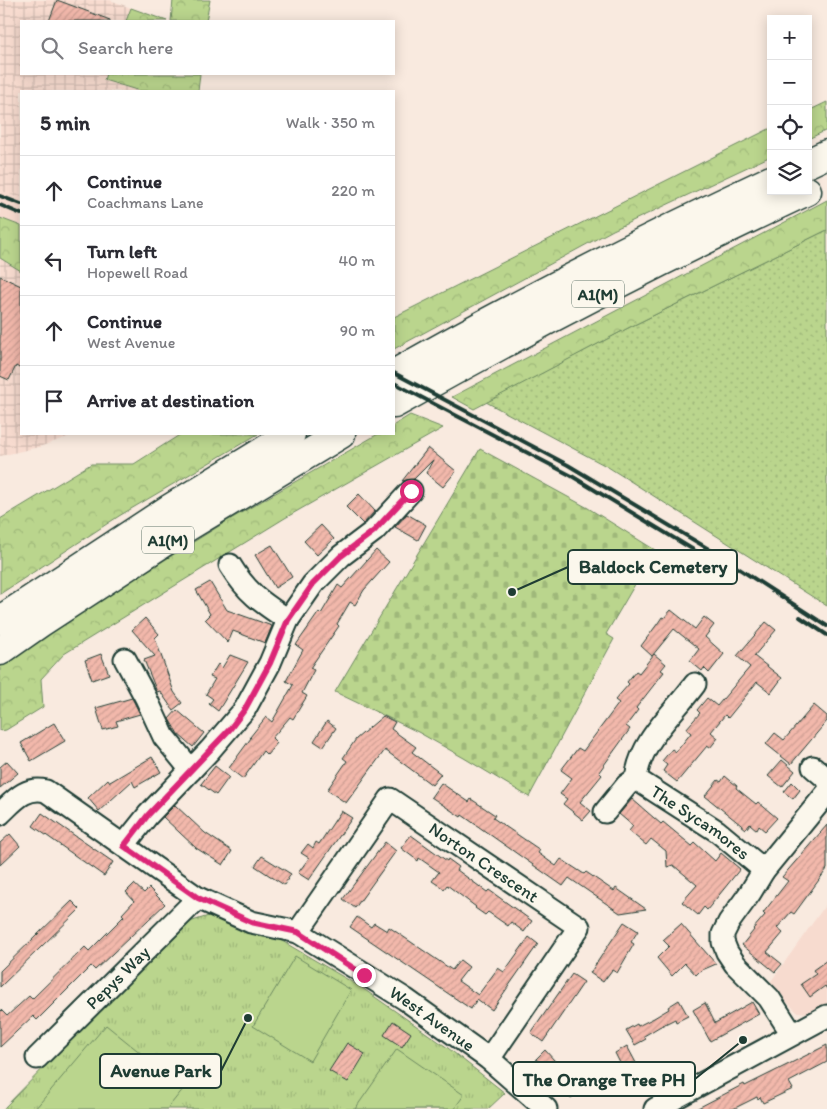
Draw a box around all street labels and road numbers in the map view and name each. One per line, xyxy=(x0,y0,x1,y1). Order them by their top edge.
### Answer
road number: A1(M) xyxy=(572,280,624,308)
road number: A1(M) xyxy=(142,526,194,554)
street label: The Sycamores xyxy=(646,780,754,865)
street label: Norton Crescent xyxy=(425,818,543,908)
street label: Pepys Way xyxy=(81,941,155,1014)
street label: West Avenue xyxy=(385,981,479,1056)

